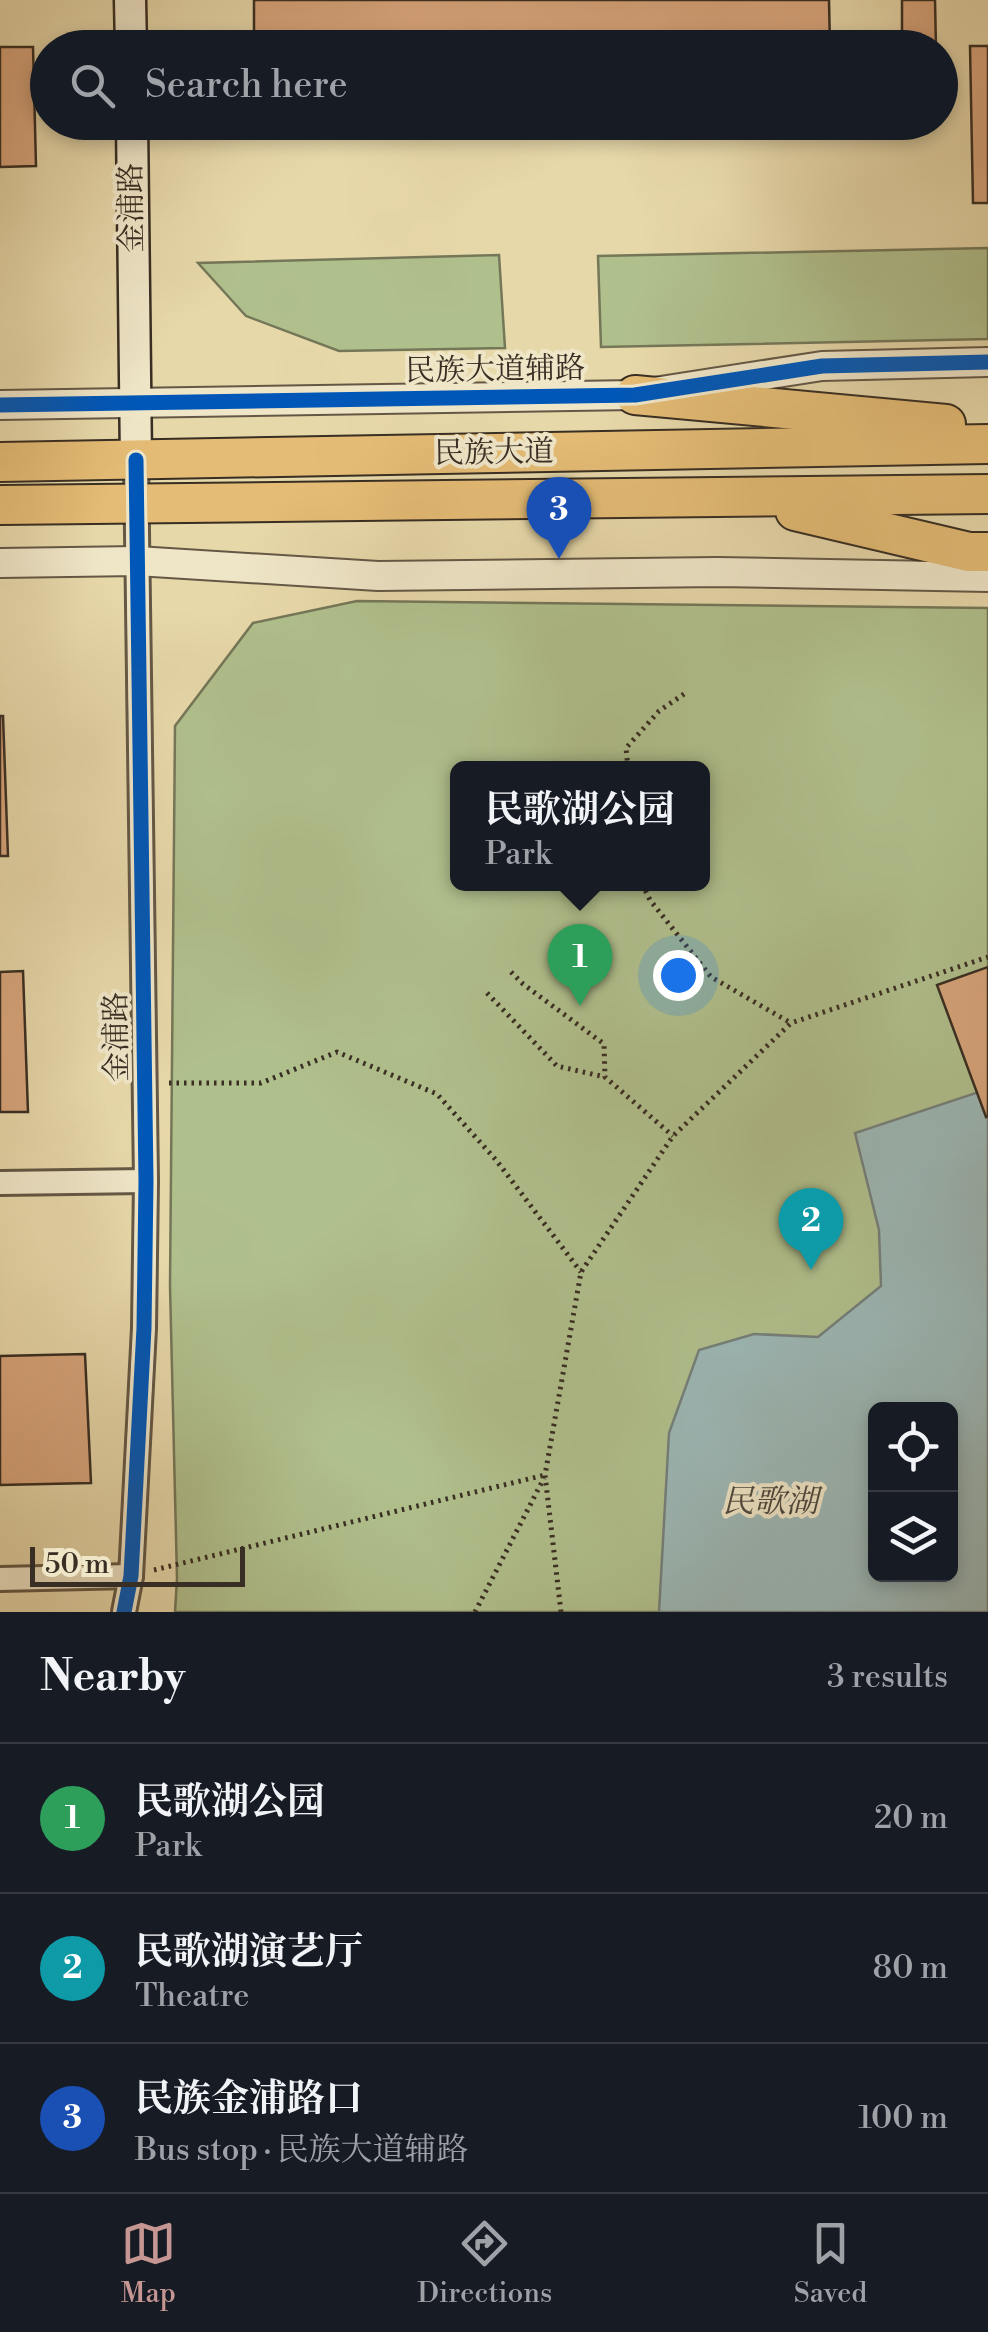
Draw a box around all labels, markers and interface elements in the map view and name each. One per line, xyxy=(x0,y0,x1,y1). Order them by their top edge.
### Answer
search box xyxy=(30,30,958,140)
icon: search xyxy=(65,58,120,113)
text: Search here xyxy=(145,62,348,109)
street label: 金浦路 xyxy=(112,163,152,253)
street label: 民族大道辅路 xyxy=(405,349,585,391)
street label: 民族大道 xyxy=(434,433,554,473)
pin: 3 xyxy=(526,476,592,559)
popup xyxy=(450,761,710,891)
text: 民歌湖公园 xyxy=(485,787,675,834)
text: Park xyxy=(485,834,552,874)
pin: 1 xyxy=(548,924,612,1006)
your location xyxy=(653,950,704,1001)
street label: 金浦路 xyxy=(97,992,137,1082)
pin: 2 xyxy=(778,1188,844,1270)
map controls xyxy=(868,1402,958,1582)
button: locate xyxy=(868,1402,958,1492)
water label: 民歌湖 xyxy=(722,1482,823,1522)
button: layers xyxy=(868,1492,958,1582)
scale bar xyxy=(30,1542,245,1586)
text: 50 m xyxy=(45,1547,109,1582)
text: Nearby xyxy=(40,1651,185,1704)
text: 3 results xyxy=(827,1657,948,1697)
text: 民歌湖公园 xyxy=(135,1779,325,1826)
text: 1 xyxy=(65,1798,80,1838)
text: 20 m xyxy=(874,1798,948,1838)
text: Park xyxy=(135,1826,202,1866)
text: 民歌湖演艺厅 xyxy=(135,1929,363,1976)
text: 2 xyxy=(62,1948,83,1988)
text: 80 m xyxy=(873,1948,948,1988)
text: Theatre xyxy=(135,1976,249,2016)
text: 民族金浦路口 xyxy=(135,2076,363,2123)
text: 3 xyxy=(63,2098,82,2138)
text: 100 m xyxy=(858,2098,948,2138)
text: Bus stop · 民族大道辅路 xyxy=(135,2130,469,2170)
tab: Map xyxy=(121,2216,176,2311)
tab: Directions xyxy=(417,2216,552,2311)
tab: Saved xyxy=(794,2216,867,2311)

